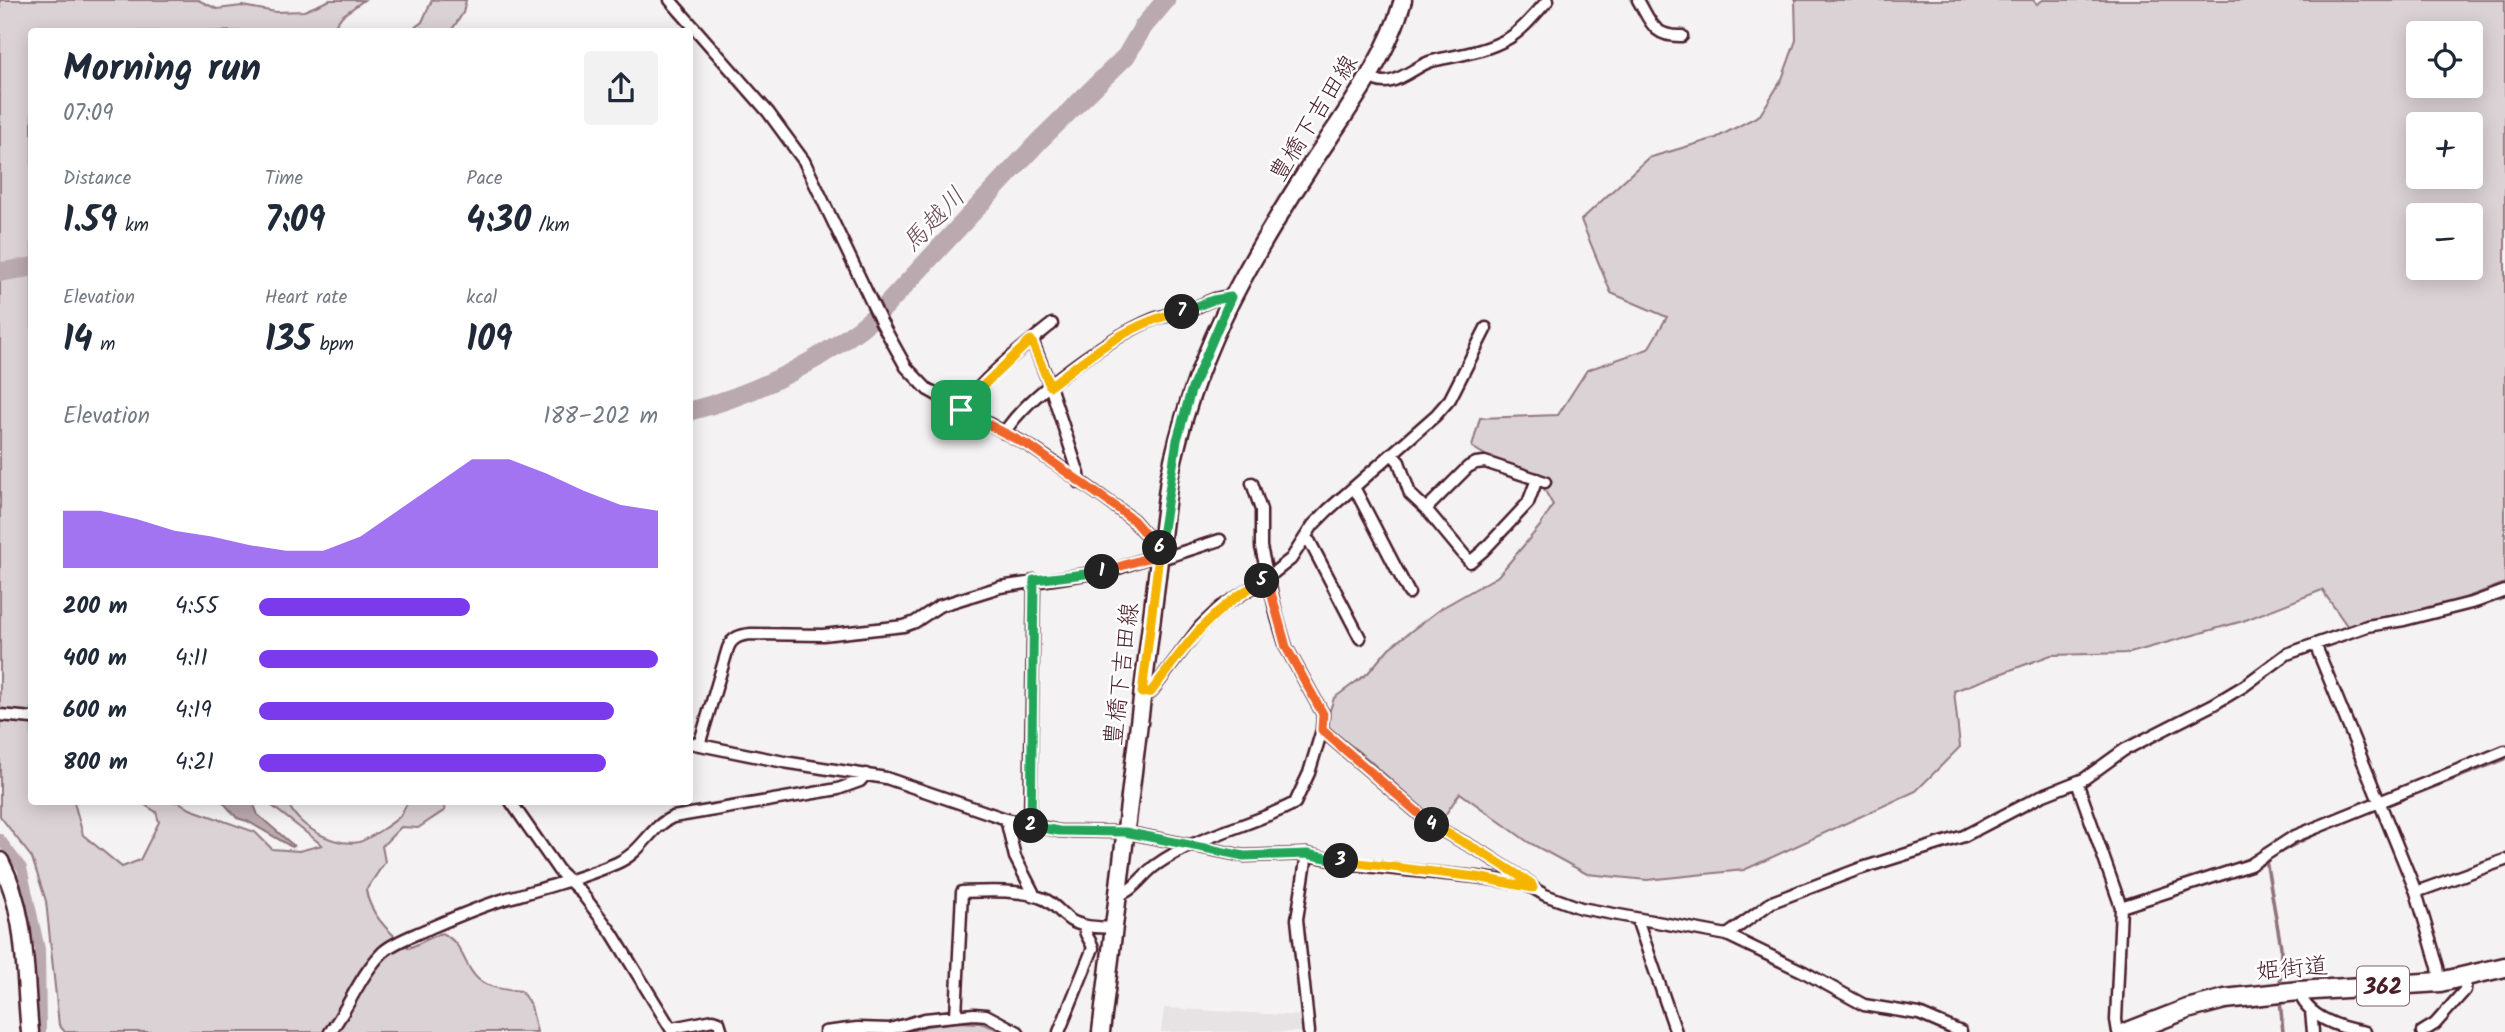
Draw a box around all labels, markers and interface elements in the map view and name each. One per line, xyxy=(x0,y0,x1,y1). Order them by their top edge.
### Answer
map controls xyxy=(2406,21,2483,280)
button: locate xyxy=(2406,21,2483,98)
text: Morning run xyxy=(63,40,261,100)
street label: 豊橋下吉田線 xyxy=(1260,47,1369,190)
button: share xyxy=(584,51,658,125)
text: 07:09 xyxy=(63,96,114,132)
button: + xyxy=(2406,112,2483,189)
text: Distance xyxy=(63,164,131,194)
text: Time xyxy=(265,164,303,194)
text: Pace xyxy=(466,164,503,194)
water label: 馬越川 xyxy=(892,178,977,263)
text: 1.59 xyxy=(63,194,117,250)
text: 7:09 xyxy=(265,194,325,250)
text: 4:30 xyxy=(466,194,531,250)
button: − xyxy=(2406,203,2483,280)
text: km xyxy=(117,211,149,241)
text: /km xyxy=(531,211,570,241)
text: Elevation xyxy=(63,283,135,313)
text: Heart rate xyxy=(265,283,347,313)
text: kcal xyxy=(466,283,497,313)
pin: 7 xyxy=(1164,294,1200,330)
text: 7 xyxy=(1177,296,1186,326)
text: 14 xyxy=(63,313,93,369)
text: 135 xyxy=(265,313,312,369)
text: 109 xyxy=(466,313,513,369)
text: m xyxy=(93,330,115,360)
text: bpm xyxy=(312,330,354,360)
pin xyxy=(931,380,991,440)
icon: arrive xyxy=(942,391,980,429)
text: Elevation xyxy=(63,399,150,435)
text: 188–202 m xyxy=(543,399,658,435)
pin: 6 xyxy=(1142,530,1178,566)
text: 6 xyxy=(1154,532,1165,562)
pin: 1 xyxy=(1084,554,1120,590)
text: 1 xyxy=(1099,556,1104,586)
pin: 5 xyxy=(1244,564,1280,598)
text: 5 xyxy=(1257,565,1266,595)
text: 200 m xyxy=(63,589,128,625)
text: 4:55 xyxy=(175,589,218,625)
street label: 豊橋下吉田線 xyxy=(1094,600,1151,748)
text: 400 m xyxy=(63,641,127,677)
text: 4:11 xyxy=(175,641,208,677)
text: 600 m xyxy=(63,693,127,729)
text: 4:19 xyxy=(175,693,212,729)
text: 800 m xyxy=(63,745,128,781)
text: 4:21 xyxy=(175,745,214,781)
pin: 2 xyxy=(1014,808,1048,844)
pin: 4 xyxy=(1414,808,1450,842)
text: 4 xyxy=(1426,809,1437,839)
text: 2 xyxy=(1025,810,1036,840)
pin: 3 xyxy=(1324,844,1358,878)
text: 3 xyxy=(1335,845,1346,875)
street label: 姫街道 xyxy=(2255,947,2330,992)
road number: 362 xyxy=(2357,967,2409,1006)

